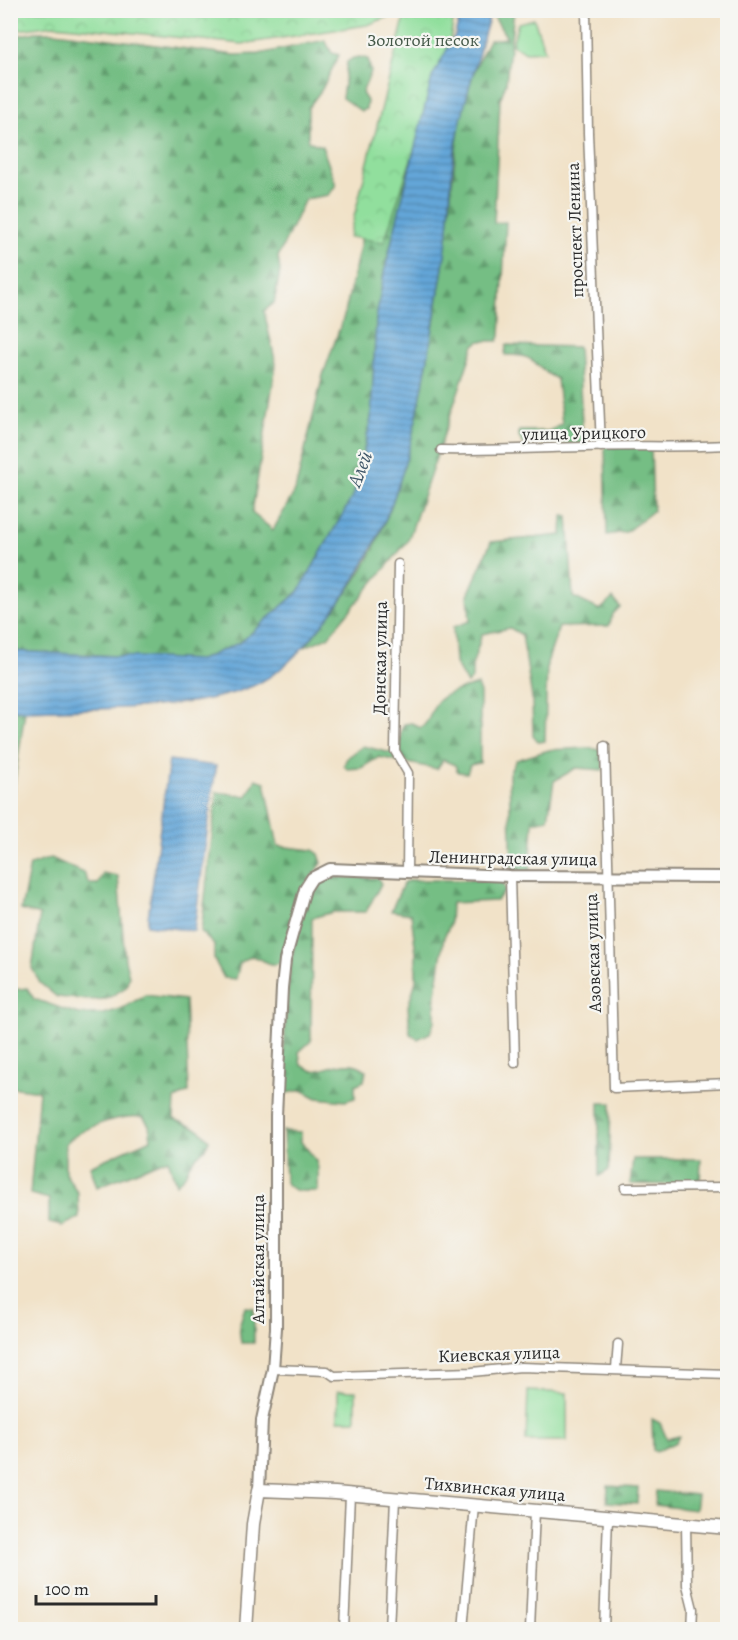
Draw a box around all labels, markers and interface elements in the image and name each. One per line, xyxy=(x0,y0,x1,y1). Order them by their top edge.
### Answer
park label: Золотой песок xyxy=(367,28,479,52)
street label: проспект Ленина xyxy=(561,161,589,298)
street label: улица Урицкого xyxy=(521,420,646,446)
water label: Алей xyxy=(341,447,379,492)
street label: Донская улица xyxy=(367,600,393,715)
street label: Ленинградская улица xyxy=(429,845,598,871)
street label: Азовская улица xyxy=(579,892,607,1014)
street label: Алтайская улица xyxy=(246,1194,270,1325)
street label: Киевская улица xyxy=(438,1340,561,1368)
street label: Тихвинская улица xyxy=(423,1471,567,1507)
scale bar xyxy=(36,1568,156,1606)
text: 100 m xyxy=(45,1577,89,1601)

